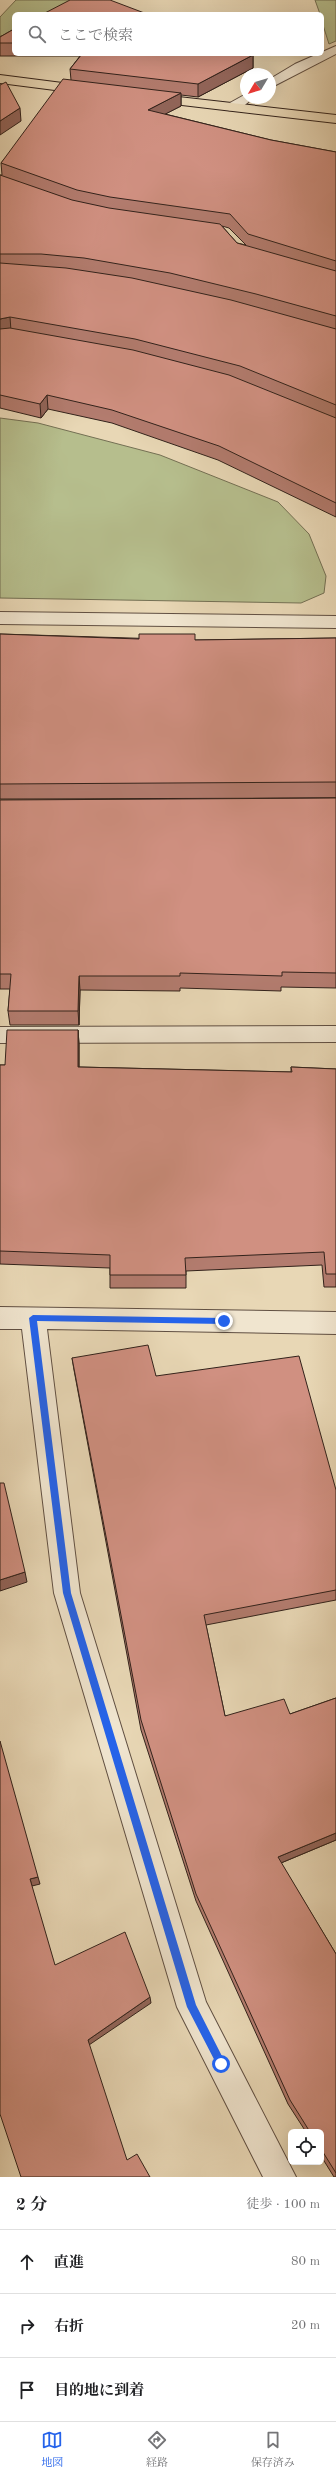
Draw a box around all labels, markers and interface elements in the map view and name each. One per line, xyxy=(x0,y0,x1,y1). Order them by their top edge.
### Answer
search box xyxy=(12,12,324,56)
icon: search xyxy=(26,23,48,45)
text: ここで検索 xyxy=(58,29,133,44)
north arrow xyxy=(240,68,276,104)
route end xyxy=(215,1312,233,1330)
route start xyxy=(212,2055,230,2073)
map controls xyxy=(288,2129,324,2165)
button: locate xyxy=(288,2129,324,2165)
text: 2 分 xyxy=(16,2197,48,2214)
text: 徒歩 · 100 m xyxy=(246,2198,320,2211)
icon: ahead xyxy=(16,2251,38,2273)
text: 80 m xyxy=(291,2255,320,2268)
text: 直進 xyxy=(54,2256,84,2271)
icon: right xyxy=(16,2315,38,2337)
text: 20 m xyxy=(291,2319,320,2332)
text: 右折 xyxy=(54,2320,84,2335)
icon: arrive xyxy=(16,2379,38,2401)
text: 目的地に到着 xyxy=(54,2384,144,2399)
tab: 地図 xyxy=(41,2429,63,2471)
tab: 経路 xyxy=(146,2429,168,2471)
tab: 保存済み xyxy=(251,2429,295,2471)

